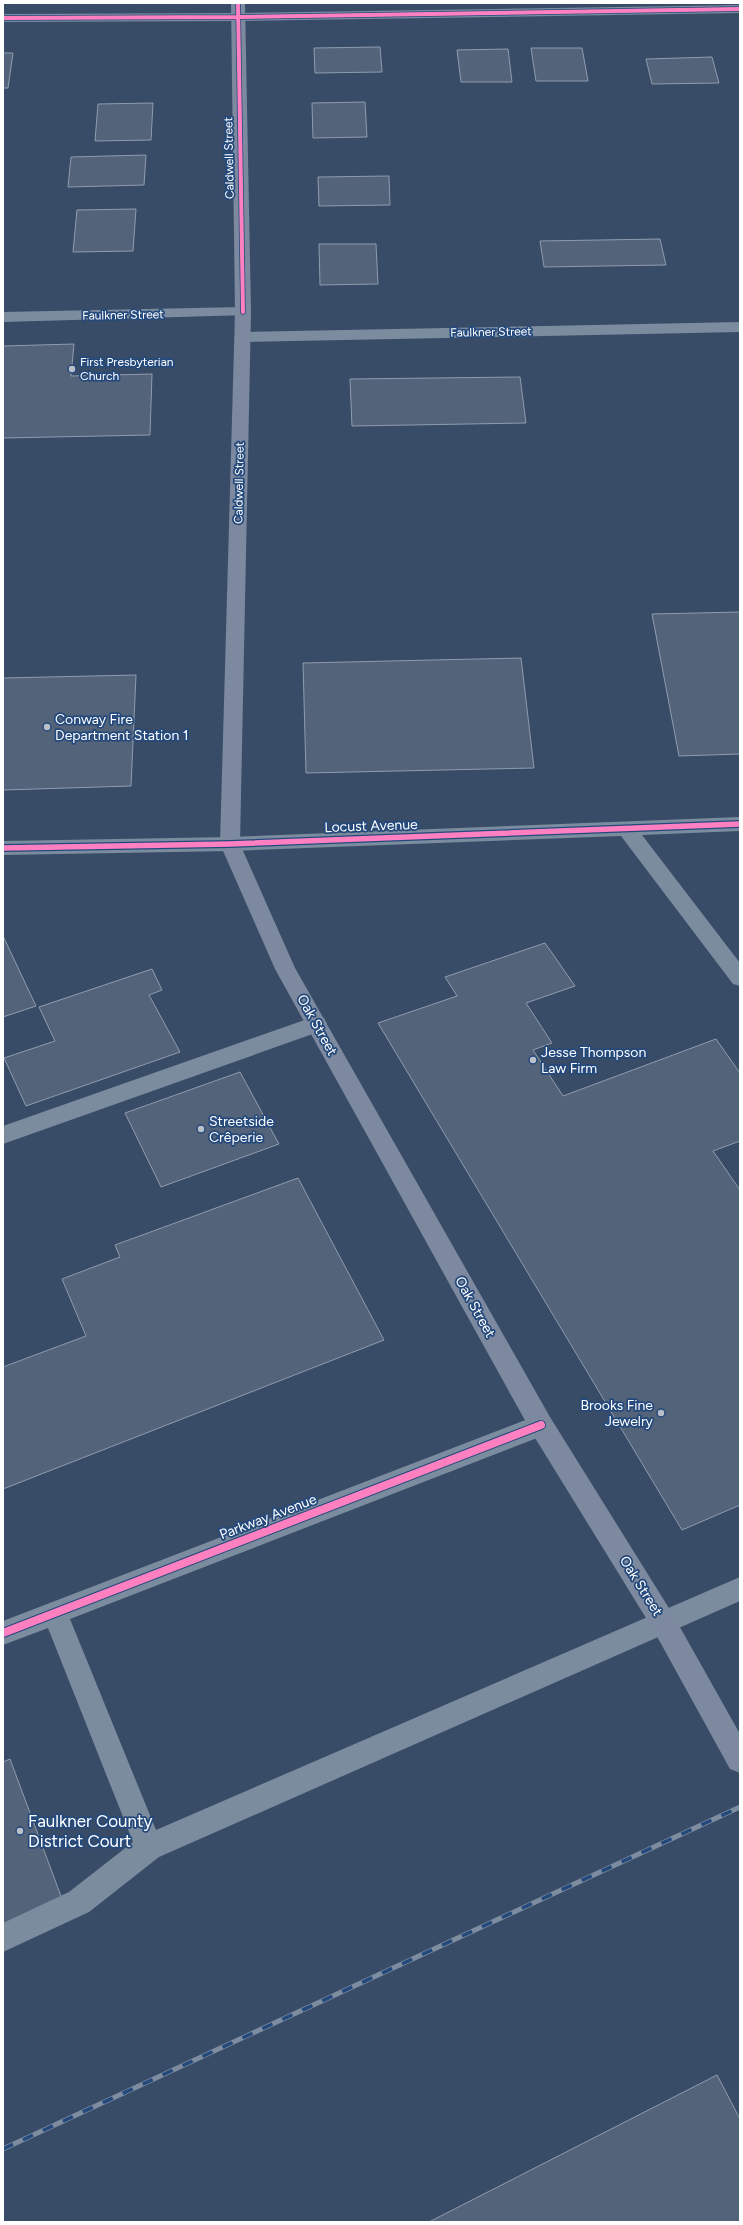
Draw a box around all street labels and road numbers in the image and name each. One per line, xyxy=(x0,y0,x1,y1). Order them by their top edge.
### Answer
street label: Caldwell Street xyxy=(221,116,237,199)
street label: Faulkner Street xyxy=(82,307,164,323)
street label: Faulkner Street xyxy=(450,324,532,340)
street label: Caldwell Street xyxy=(231,441,247,524)
street label: Locust Avenue xyxy=(324,816,418,836)
street label: Oak Street xyxy=(293,991,341,1059)
street label: Oak Street xyxy=(451,1273,499,1341)
street label: Parkway Avenue xyxy=(217,1491,319,1543)
street label: Oak Street xyxy=(616,1553,666,1619)

